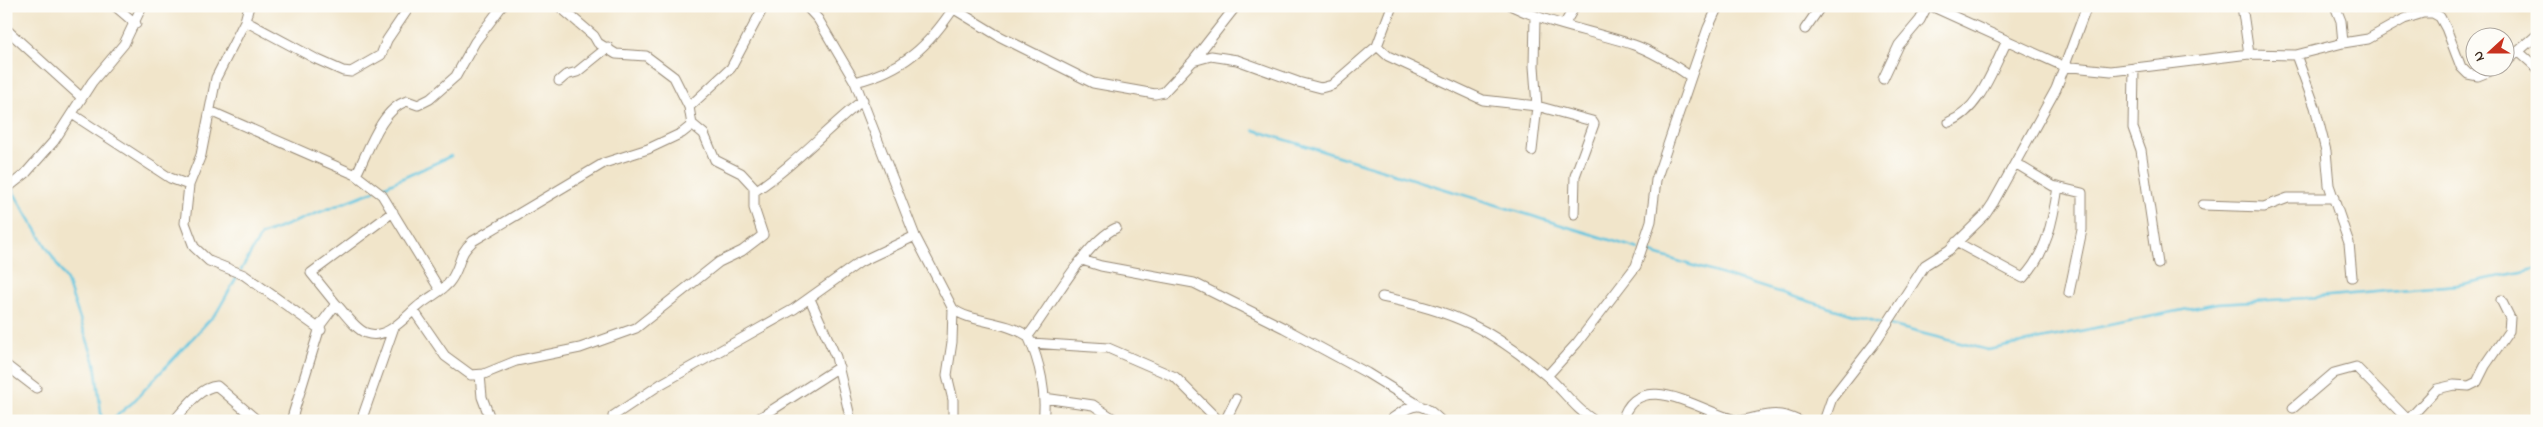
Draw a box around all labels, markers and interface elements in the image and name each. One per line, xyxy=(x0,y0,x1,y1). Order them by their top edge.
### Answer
north arrow xyxy=(2466,28,2516,78)
text: N xyxy=(2468,48,2491,64)

